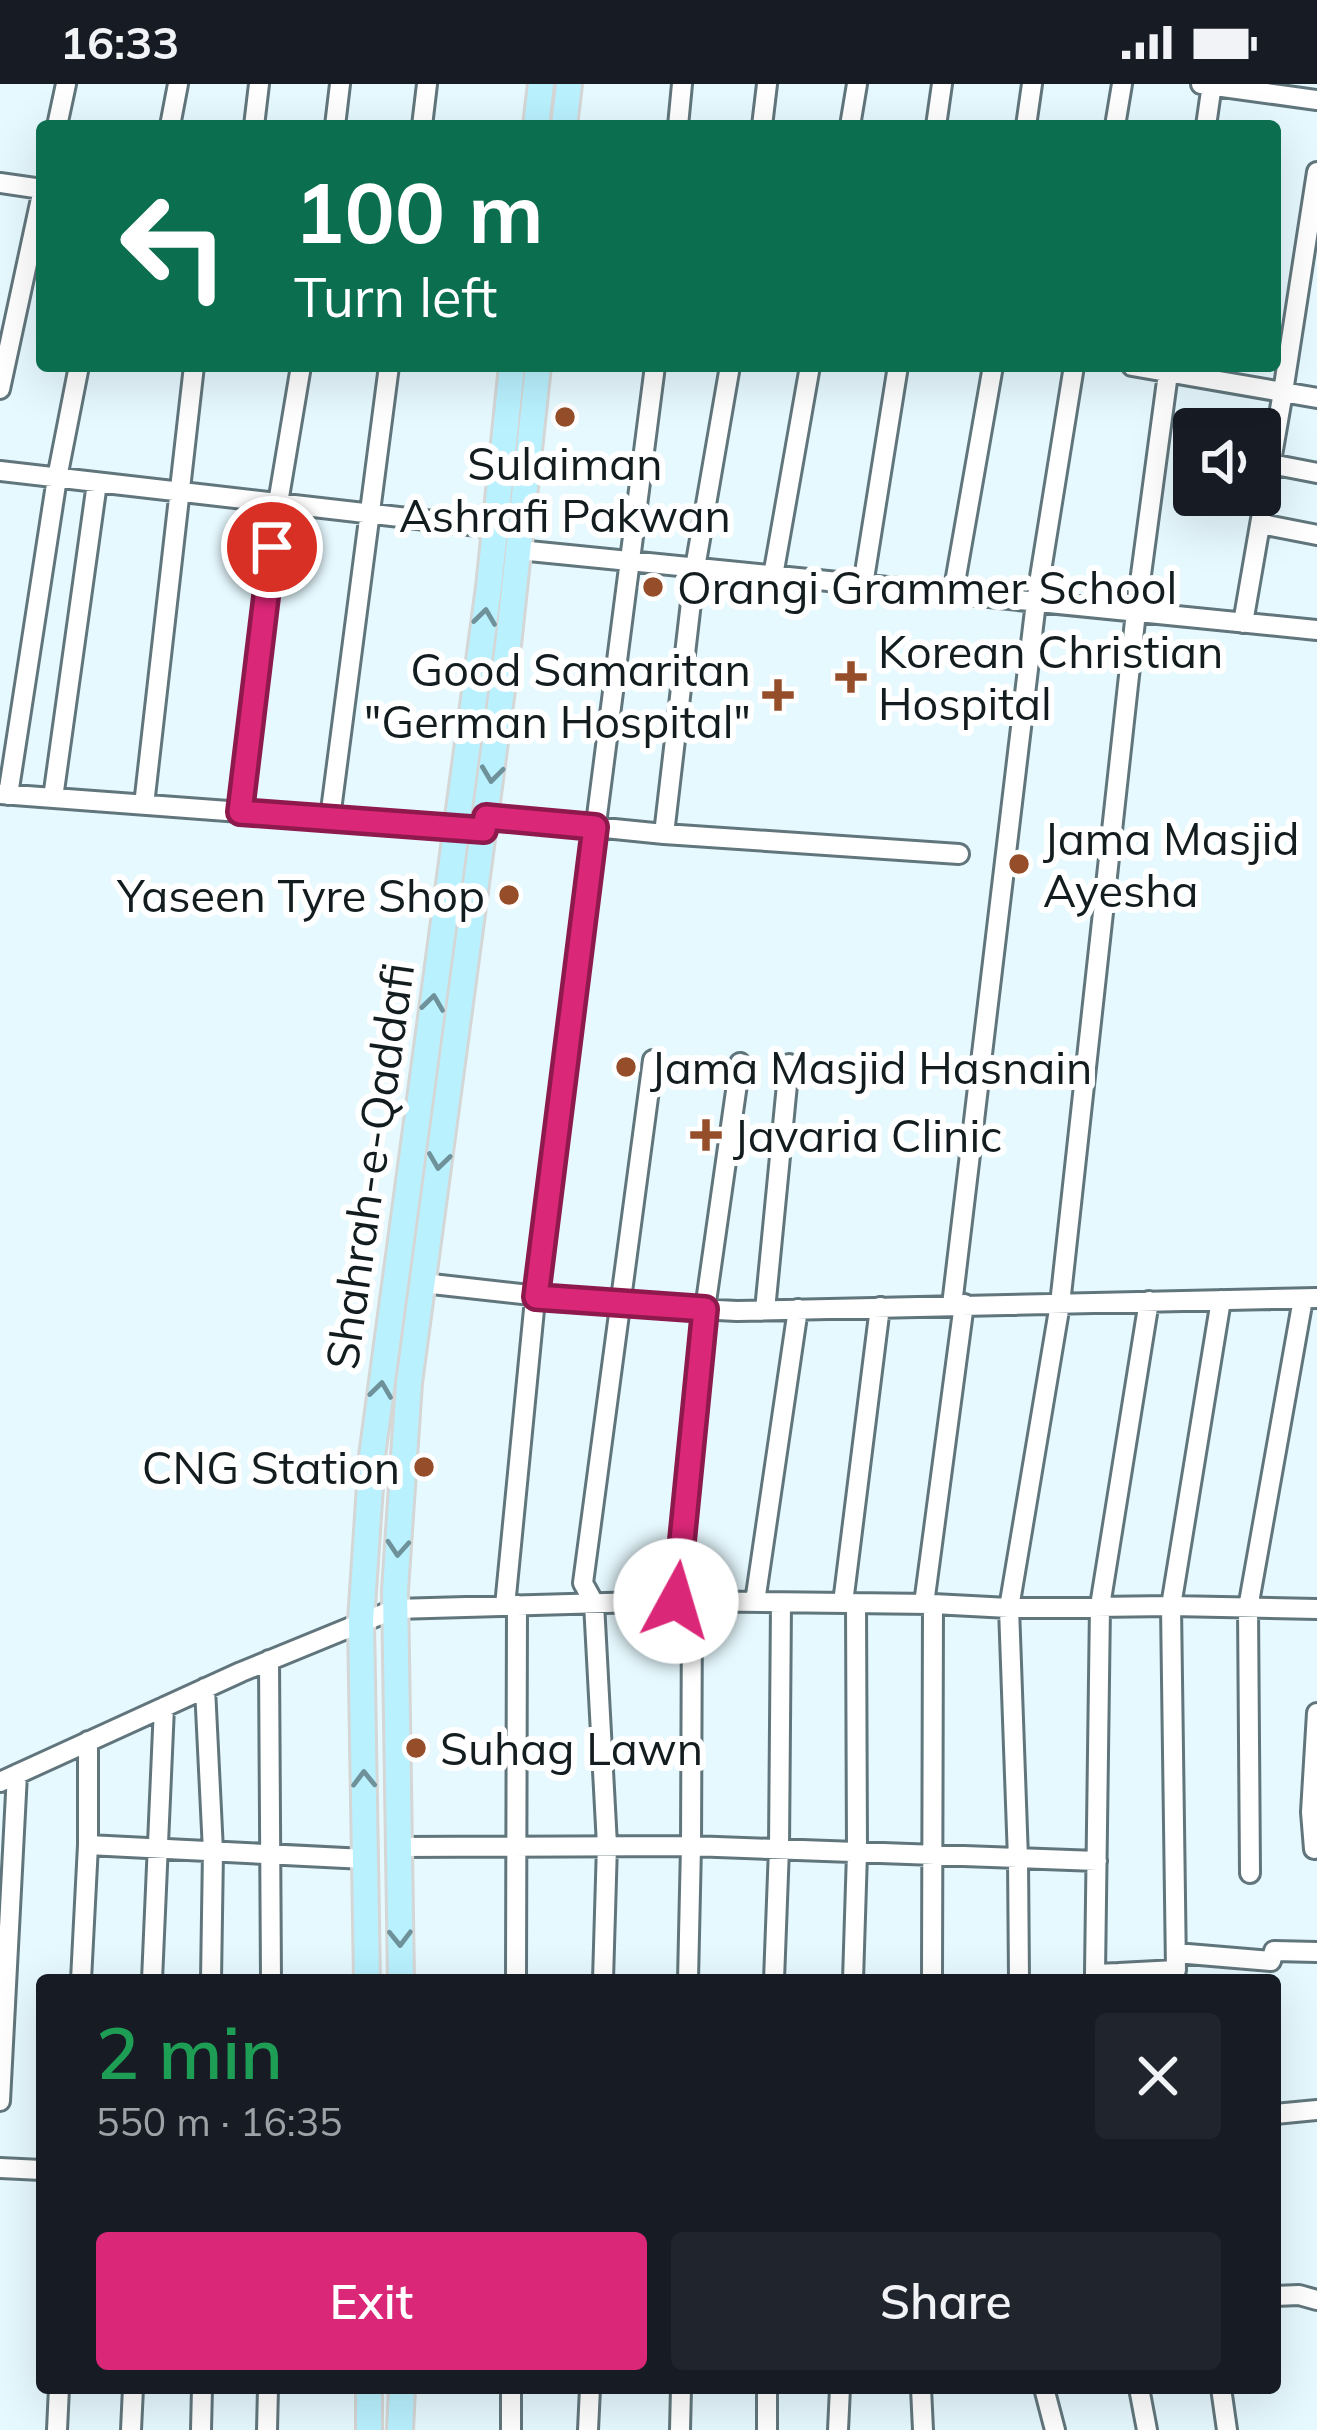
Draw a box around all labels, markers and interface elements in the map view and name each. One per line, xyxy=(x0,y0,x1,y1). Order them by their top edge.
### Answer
text: 16:33 xyxy=(60,14,179,70)
text: 100 m xyxy=(294,159,544,264)
icon: left xyxy=(96,168,252,324)
text: Turn left xyxy=(294,263,497,331)
marker: Sulaiman Ashrafi Pakwan xyxy=(552,404,578,430)
map controls xyxy=(1173,408,1281,516)
button: sound xyxy=(1173,408,1281,516)
place label: Sulaiman Ashrafi Pakwan xyxy=(399,435,731,543)
pin xyxy=(221,496,323,598)
icon: arrive xyxy=(239,514,305,580)
place label: Orangi Grammer School xyxy=(677,559,1177,615)
marker: Orangi Grammer School xyxy=(640,574,666,600)
one-way arrow xyxy=(471,607,497,627)
place label: Korean Christian Hospital xyxy=(878,623,1223,731)
place label: Good Samaritan "German Hospital" xyxy=(364,641,751,749)
marker: Korean Christian Hospital xyxy=(835,661,867,693)
marker: Good Samaritan "German Hospital" xyxy=(762,679,794,711)
one-way arrow xyxy=(479,764,505,784)
place label: Jama Masjid Ayesha xyxy=(1043,810,1299,918)
marker: Jama Masjid Ayesha xyxy=(1006,851,1032,877)
place label: Yaseen Tyre Shop xyxy=(116,867,485,923)
marker: Yaseen Tyre Shop xyxy=(496,882,522,908)
street label: Shahrah-e-Qaddafi xyxy=(313,959,425,1373)
one-way arrow xyxy=(419,994,445,1013)
place label: Jama Masjid Hasnain xyxy=(650,1039,1092,1095)
marker: Jama Masjid Hasnain xyxy=(613,1054,639,1080)
place label: Javaria Clinic xyxy=(733,1107,1002,1163)
marker: Javaria Clinic xyxy=(690,1119,722,1151)
one-way arrow xyxy=(427,1151,453,1171)
one-way arrow xyxy=(367,1380,393,1400)
place label: CNG Station xyxy=(142,1439,400,1495)
marker: CNG Station xyxy=(411,1454,437,1480)
position arrow xyxy=(613,1538,739,1664)
one-way arrow xyxy=(385,1539,411,1558)
place label: Suhag Lawn xyxy=(440,1720,703,1776)
marker: Suhag Lawn xyxy=(403,1735,429,1761)
one-way arrow xyxy=(351,1769,377,1788)
one-way arrow xyxy=(387,1930,413,1948)
text: 2 min xyxy=(96,2007,283,2097)
button: close xyxy=(1095,2013,1221,2139)
text: 550 m · 16:35 xyxy=(96,2097,342,2146)
button: Exit xyxy=(96,2232,647,2370)
button: Share xyxy=(671,2232,1221,2370)

